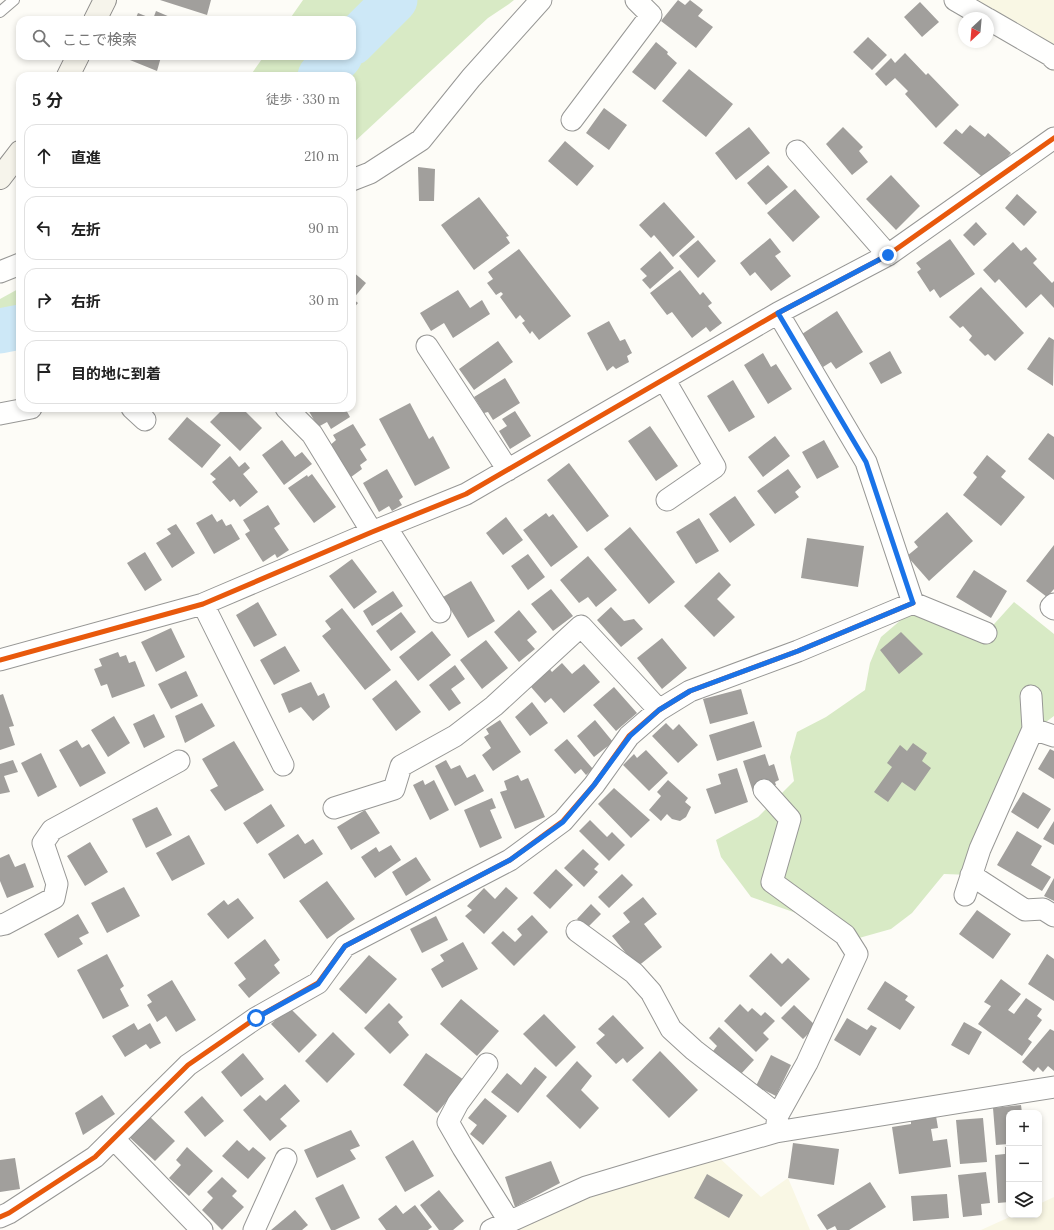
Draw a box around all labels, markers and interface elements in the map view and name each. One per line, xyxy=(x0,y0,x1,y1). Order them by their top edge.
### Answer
north arrow xyxy=(958,12,994,48)
search box xyxy=(16,16,356,60)
icon: search xyxy=(30,27,52,49)
text: ここで検索 xyxy=(62,30,137,49)
text: 5 分 xyxy=(32,89,63,111)
text: 徒歩 · 330 m xyxy=(266,91,340,108)
icon: ahead xyxy=(33,145,55,167)
text: 直進 xyxy=(71,148,101,167)
text: 210 m xyxy=(304,148,339,165)
icon: left xyxy=(33,217,55,239)
text: 左折 xyxy=(71,220,101,239)
text: 90 m xyxy=(308,220,339,237)
route end xyxy=(879,246,897,264)
icon: right xyxy=(33,289,55,311)
text: 右折 xyxy=(71,292,101,311)
text: 30 m xyxy=(309,292,339,309)
icon: arrive xyxy=(33,361,55,383)
text: 目的地に到着 xyxy=(71,364,161,383)
route start xyxy=(247,1009,265,1027)
map controls xyxy=(1006,1110,1042,1218)
button: + xyxy=(1006,1110,1042,1146)
button: − xyxy=(1006,1146,1042,1182)
button: layers xyxy=(1006,1182,1042,1218)

